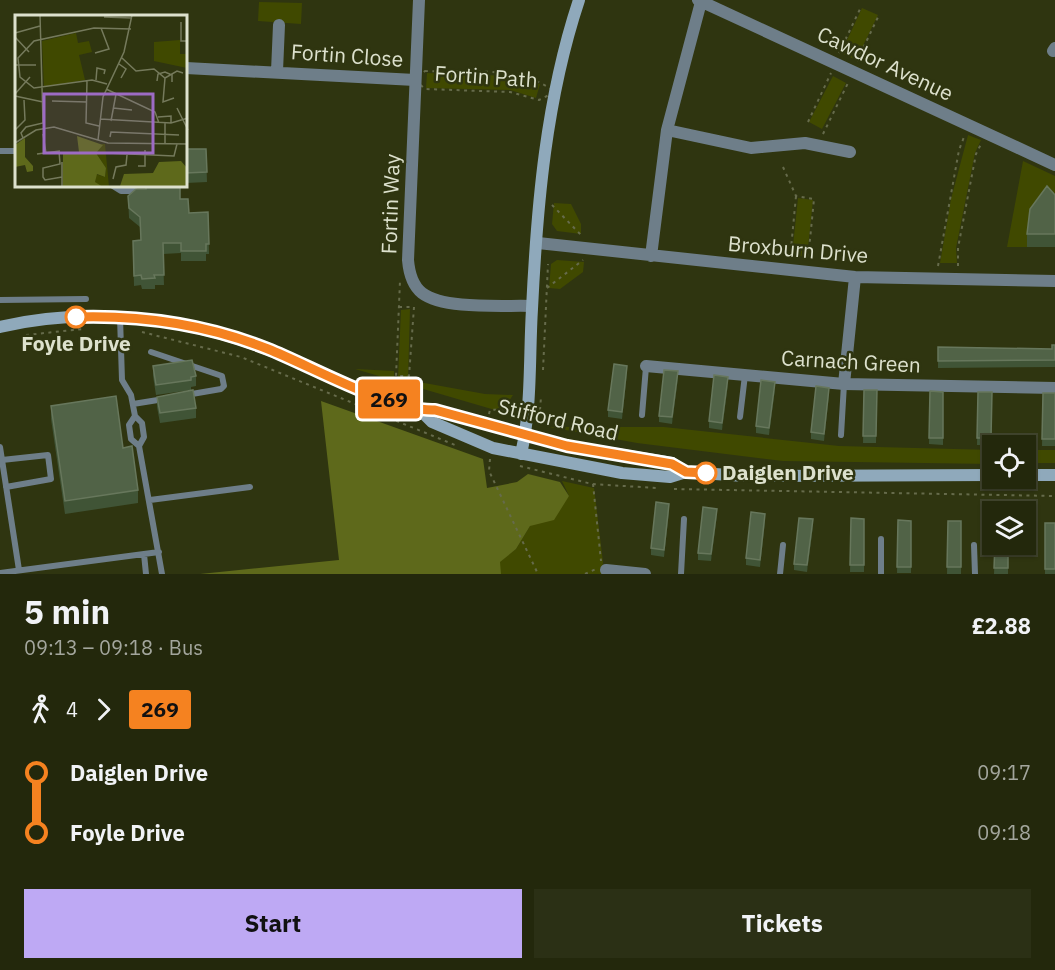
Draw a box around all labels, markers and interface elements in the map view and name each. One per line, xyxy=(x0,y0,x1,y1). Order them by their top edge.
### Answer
inset map xyxy=(15,15,188,188)
street label: Cawdor Avenue xyxy=(813,19,958,107)
street label: Fortin Close xyxy=(290,37,404,73)
street label: Fortin Path xyxy=(434,58,539,94)
street label: Fortin Way xyxy=(374,153,406,255)
street label: Broxburn Drive xyxy=(727,229,870,269)
marker: Foyle Drive xyxy=(65,306,87,328)
place label: Foyle Drive xyxy=(21,329,131,357)
street label: Carnach Green xyxy=(781,343,922,379)
line badge: 269 xyxy=(354,380,424,418)
text: 269 xyxy=(370,385,408,413)
street label: Stifford Road xyxy=(495,392,621,447)
map controls xyxy=(982,435,1036,555)
button: locate xyxy=(982,435,1036,489)
place label: Daiglen Drive xyxy=(722,458,854,486)
marker: Daiglen Drive xyxy=(695,462,717,484)
button: layers xyxy=(982,501,1036,555)
text: 5 min xyxy=(24,590,110,633)
text: £2.88 xyxy=(972,611,1031,640)
text: 09:13 – 09:18 · Bus xyxy=(24,634,203,661)
icon: walk xyxy=(24,693,57,726)
icon: forward xyxy=(87,693,120,726)
text: 269 xyxy=(141,695,179,723)
text: 4 xyxy=(66,696,78,723)
text: Daiglen Drive xyxy=(70,758,208,787)
text: 09:17 xyxy=(977,759,1031,786)
text: Foyle Drive xyxy=(70,818,185,847)
text: 09:18 xyxy=(977,819,1031,846)
button: Start xyxy=(24,889,522,958)
button: Tickets xyxy=(534,889,1031,958)

